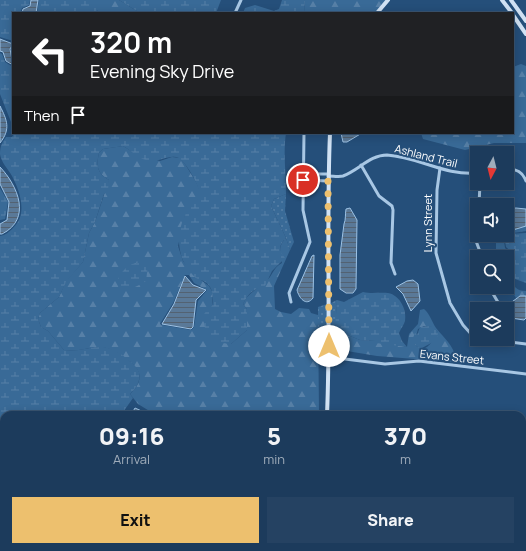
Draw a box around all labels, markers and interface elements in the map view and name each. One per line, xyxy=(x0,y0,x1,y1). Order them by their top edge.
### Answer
text: 320 m xyxy=(90,23,172,61)
icon: left xyxy=(24,28,76,80)
text: Evening Sky Drive xyxy=(90,59,234,83)
icon: arrive xyxy=(67,104,89,126)
text: Then xyxy=(24,105,59,126)
street label: Ashland Trail xyxy=(393,140,459,171)
north arrow xyxy=(470,146,514,190)
map controls xyxy=(470,146,514,346)
pin xyxy=(286,163,320,197)
icon: arrive xyxy=(292,169,314,191)
street label: Lynn Street xyxy=(420,194,435,252)
button: sound xyxy=(470,198,514,242)
button: search xyxy=(470,250,514,294)
button: layers xyxy=(470,302,514,346)
position arrow xyxy=(308,325,350,367)
street label: Evans Street xyxy=(419,346,485,367)
text: 09:16 xyxy=(99,419,164,452)
text: 5 xyxy=(267,419,281,452)
text: 370 xyxy=(384,419,427,452)
text: Arrival xyxy=(113,450,150,468)
text: min xyxy=(263,450,285,468)
text: m xyxy=(400,450,411,468)
button: Exit xyxy=(12,497,259,543)
button: Share xyxy=(267,497,514,543)

